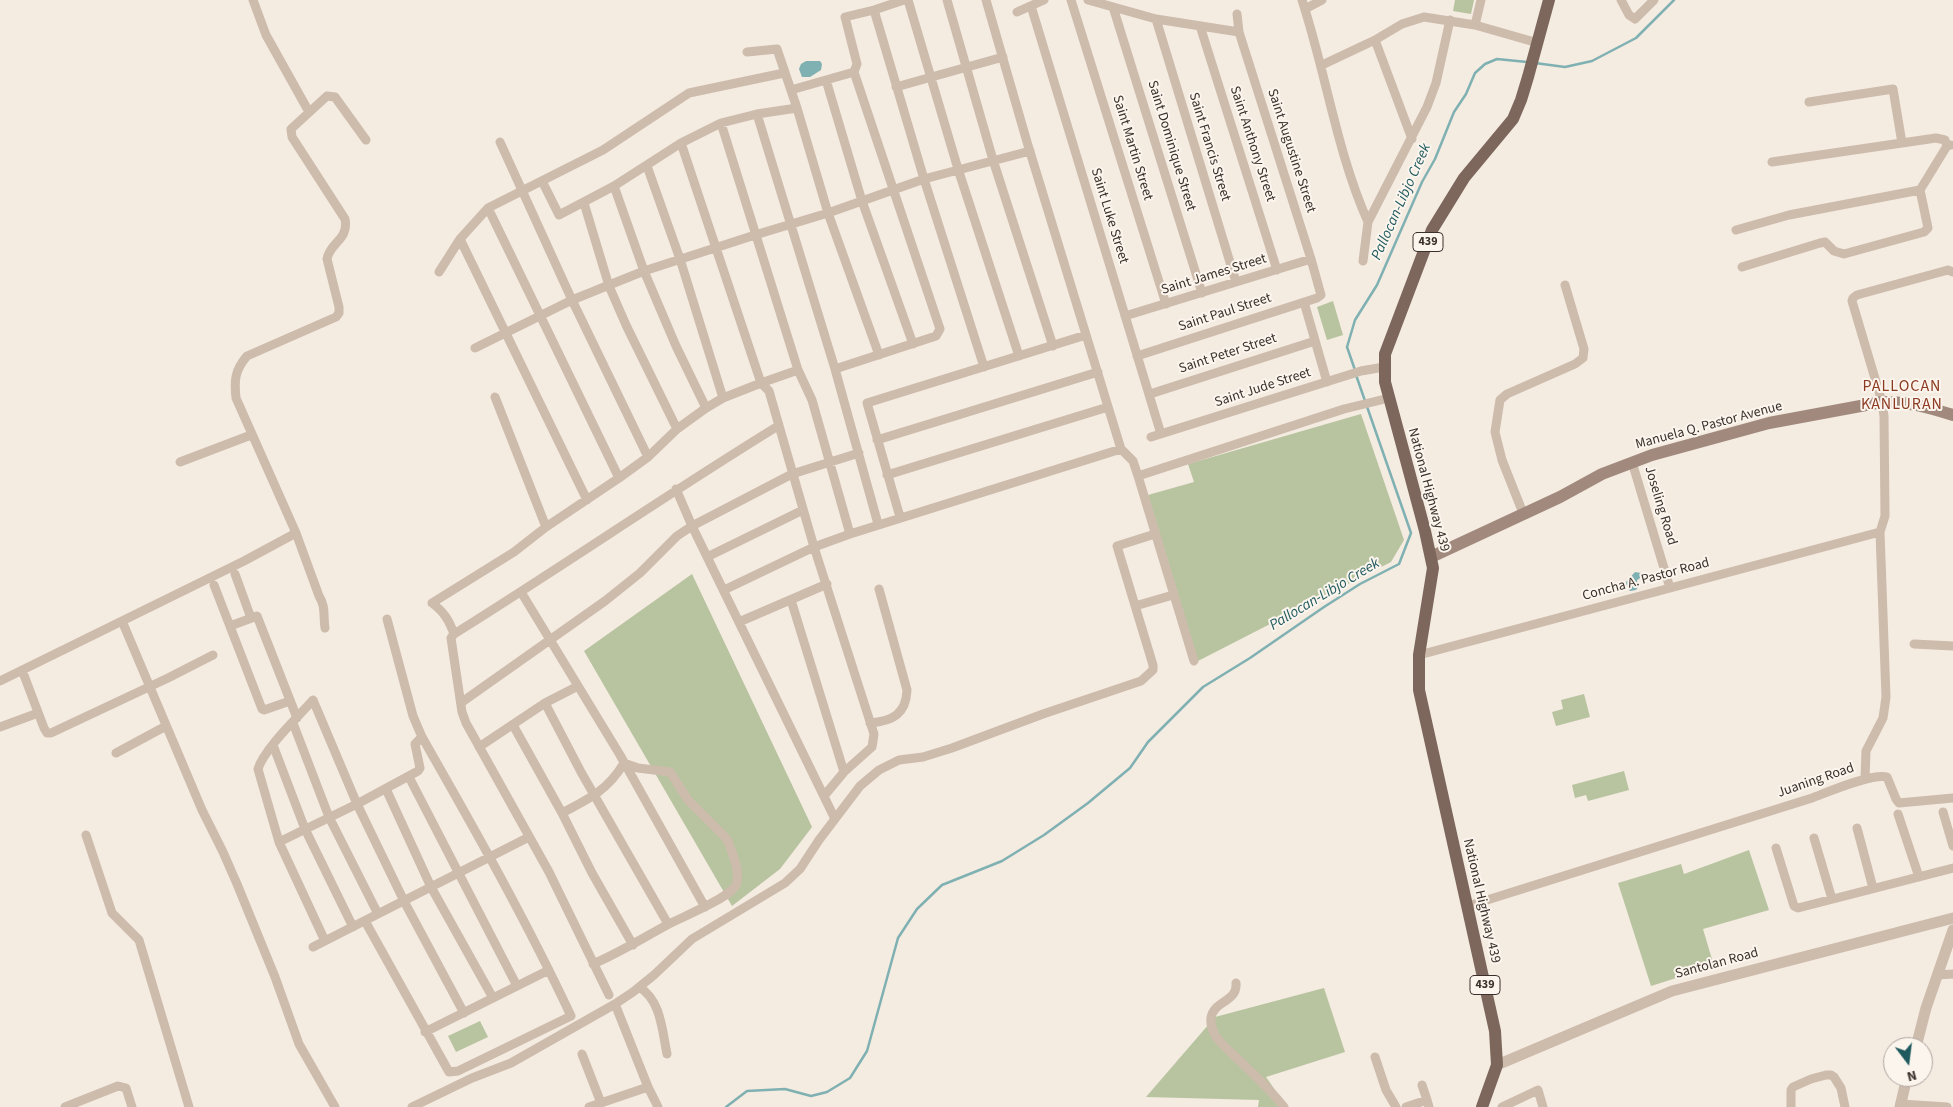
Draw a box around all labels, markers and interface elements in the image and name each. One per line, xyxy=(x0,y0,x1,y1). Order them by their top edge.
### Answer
street label: Saint Dominique Street xyxy=(1143,79,1199,213)
street label: Saint Anthony Street xyxy=(1225,84,1279,204)
street label: Saint Augustine Street xyxy=(1263,87,1319,215)
street label: Saint Francis Street xyxy=(1185,91,1233,203)
street label: Saint Martin Street xyxy=(1108,93,1156,203)
water label: Pallocan-Libjo Creek xyxy=(1368,141,1436,263)
street label: Saint Luke Street xyxy=(1087,166,1131,266)
road number: 439 xyxy=(1413,232,1443,252)
street label: Saint James Street xyxy=(1159,251,1269,299)
street label: Saint Paul Street xyxy=(1176,290,1274,336)
street label: Saint Peter Street xyxy=(1177,330,1279,378)
street label: Saint Jude Street xyxy=(1213,365,1313,411)
district label: PALLOCAN KANLURAN xyxy=(1860,377,1944,415)
street label: Manuela Q. Pastor Avenue xyxy=(1634,398,1784,454)
street label: National Highway 439 xyxy=(1403,426,1453,554)
street label: Joseling Road xyxy=(1640,465,1680,547)
water label: Pallocan-Libjo Creek xyxy=(1267,555,1383,635)
street label: Concha A. Pastor Road xyxy=(1581,555,1711,605)
street label: Juaning Road xyxy=(1775,760,1857,802)
street label: National Highway 439 xyxy=(1459,837,1503,965)
street label: Santolan Road xyxy=(1674,945,1760,983)
road number: 439 xyxy=(1470,976,1500,994)
north arrow xyxy=(1883,1037,1933,1087)
text: N xyxy=(1905,1065,1919,1086)

